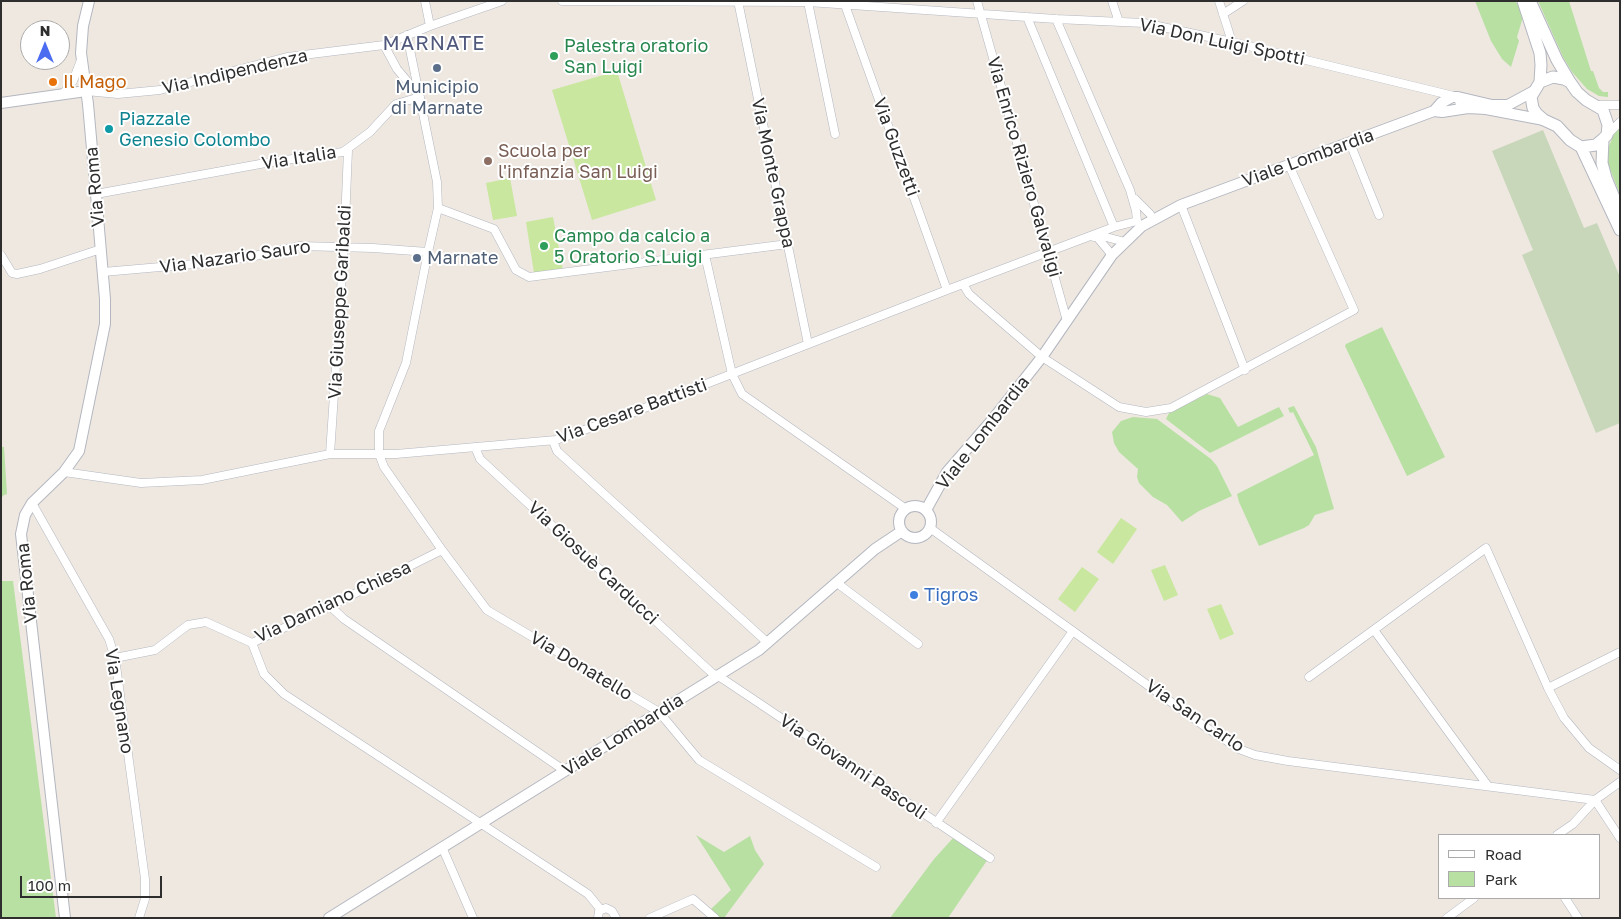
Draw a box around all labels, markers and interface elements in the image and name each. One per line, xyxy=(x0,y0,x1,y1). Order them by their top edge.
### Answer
street label: Via Don Luigi Spotti xyxy=(1137,14,1307,70)
north arrow xyxy=(20,20,70,70)
text: N xyxy=(40,22,50,39)
district label: MARNATE xyxy=(382,32,486,56)
place label: Palestra oratorio San Luigi xyxy=(564,35,708,78)
street label: Via Indipendenza xyxy=(160,45,310,99)
marker: Palestra oratorio San Luigi xyxy=(548,50,560,62)
street label: Via Enrico Riziero Galvaligi xyxy=(982,54,1066,280)
marker: Municipio di Marnate xyxy=(431,62,443,74)
place label: Il Mago xyxy=(63,71,126,93)
marker: Il Mago xyxy=(47,76,59,88)
place label: Municipio di Marnate xyxy=(391,76,483,118)
street label: Via Guzzetti xyxy=(868,95,924,199)
street label: Via Monte Grappa xyxy=(747,96,799,250)
place label: Piazzale Genesio Colombo xyxy=(119,108,271,150)
marker: Piazzale Genesio Colombo xyxy=(103,123,115,135)
street label: Viale Lombardia xyxy=(1239,124,1377,192)
place label: Scuola per l'infanzia San Luigi xyxy=(498,140,658,182)
street label: Via Italia xyxy=(260,141,338,175)
street label: Via Roma xyxy=(81,146,109,228)
marker: Scuola per l'infanzia San Luigi xyxy=(482,155,494,167)
street label: Via Giuseppe Garibaldi xyxy=(324,204,356,400)
place label: Campo da calcio a 5 Oratorio S.Luigi xyxy=(554,225,710,268)
street label: Via Nazario Sauro xyxy=(158,236,312,278)
marker: Campo da calcio a 5 Oratorio S.Luigi xyxy=(538,240,550,252)
place label: Marnate xyxy=(427,247,498,269)
marker: Marnate xyxy=(411,252,423,264)
street label: Viale Lombardia xyxy=(932,372,1034,494)
street label: Via Cesare Battisti xyxy=(554,374,710,448)
street label: Via Giosuè Carducci xyxy=(523,497,663,629)
street label: Via Roma xyxy=(12,542,42,624)
street label: Via Damiano Chiesa xyxy=(251,556,415,648)
place label: Tigros xyxy=(924,584,978,606)
marker: Tigros xyxy=(908,589,920,601)
street label: Via Donatello xyxy=(526,627,636,705)
street label: Via Legnano xyxy=(100,647,138,755)
street label: Via San Carlo xyxy=(1141,675,1249,757)
street label: Viale Lombardia xyxy=(559,689,687,781)
street label: Via Giovanni Pascoli xyxy=(775,710,931,824)
legend xyxy=(1438,834,1601,899)
text: Road xyxy=(1485,845,1522,863)
scale bar xyxy=(22,866,165,898)
text: Park xyxy=(1485,870,1517,888)
text: 100 m xyxy=(28,876,71,894)

